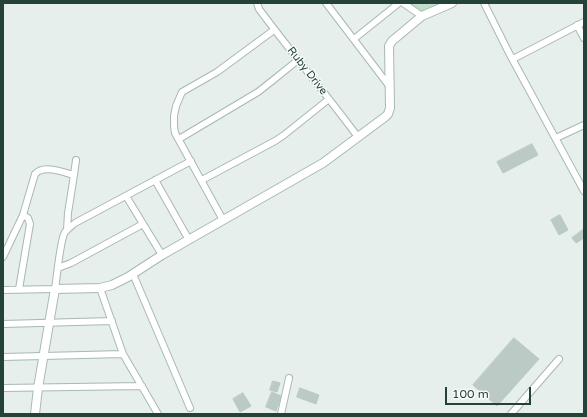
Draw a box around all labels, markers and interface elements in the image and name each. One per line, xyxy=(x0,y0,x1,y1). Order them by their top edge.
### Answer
street label: Ruby Drive xyxy=(284,44,330,98)
scale bar xyxy=(447,379,533,405)
text: 100 m xyxy=(452,387,489,401)

